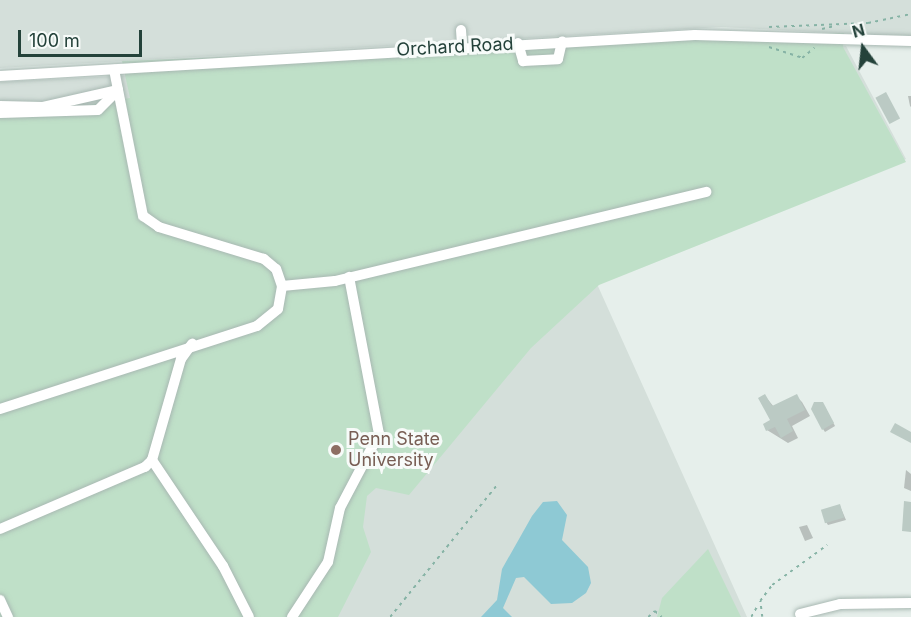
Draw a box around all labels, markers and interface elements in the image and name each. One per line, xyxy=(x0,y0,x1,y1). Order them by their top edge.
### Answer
scale bar xyxy=(21,18,146,56)
north arrow xyxy=(833,18,893,78)
text: N xyxy=(850,19,867,42)
text: 100 m xyxy=(29,30,80,51)
street label: Orchard Road xyxy=(396,33,514,61)
place label: Penn State University xyxy=(348,429,440,472)
marker: Penn State University xyxy=(329,443,343,457)

